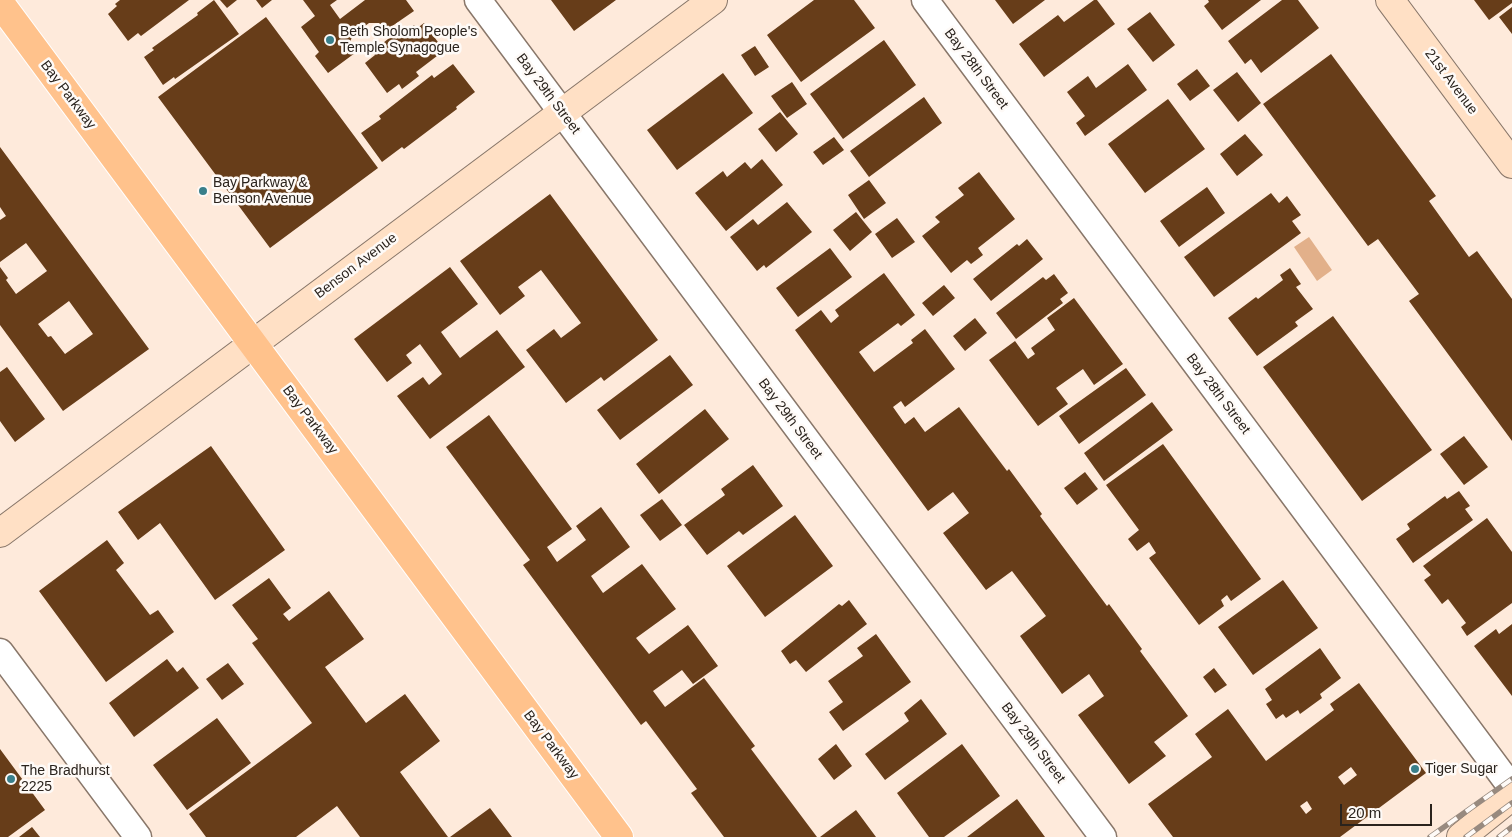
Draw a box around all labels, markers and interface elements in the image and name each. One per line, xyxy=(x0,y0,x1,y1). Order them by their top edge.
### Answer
place label: Beth Sholom People's Temple Synagogue xyxy=(340,24,477,56)
street label: Bay 28th Street xyxy=(940,25,1012,113)
marker: Beth Sholom People's Temple Synagogue xyxy=(324,34,336,46)
street label: 21st Avenue xyxy=(1421,46,1481,118)
street label: Bay 29th Street xyxy=(512,50,584,138)
street label: Bay Parkway xyxy=(37,57,99,133)
place label: Bay Parkway & Benson Avenue xyxy=(213,175,312,208)
marker: Bay Parkway & Benson Avenue xyxy=(197,185,209,197)
street label: Benson Avenue xyxy=(312,230,400,302)
street label: Bay 28th Street xyxy=(1182,350,1254,438)
street label: Bay 29th Street xyxy=(754,375,826,463)
street label: Bay Parkway xyxy=(279,382,341,458)
street label: Bay 29th Street xyxy=(997,699,1069,787)
street label: Bay Parkway xyxy=(520,707,582,783)
place label: Tiger Sugar xyxy=(1425,761,1498,777)
place label: The Bradhurst 2225 xyxy=(21,763,110,796)
marker: Tiger Sugar xyxy=(1409,763,1421,775)
marker: The Bradhurst 2225 xyxy=(5,773,17,785)
scale bar xyxy=(1342,794,1434,826)
text: 20 m xyxy=(1348,804,1381,821)

